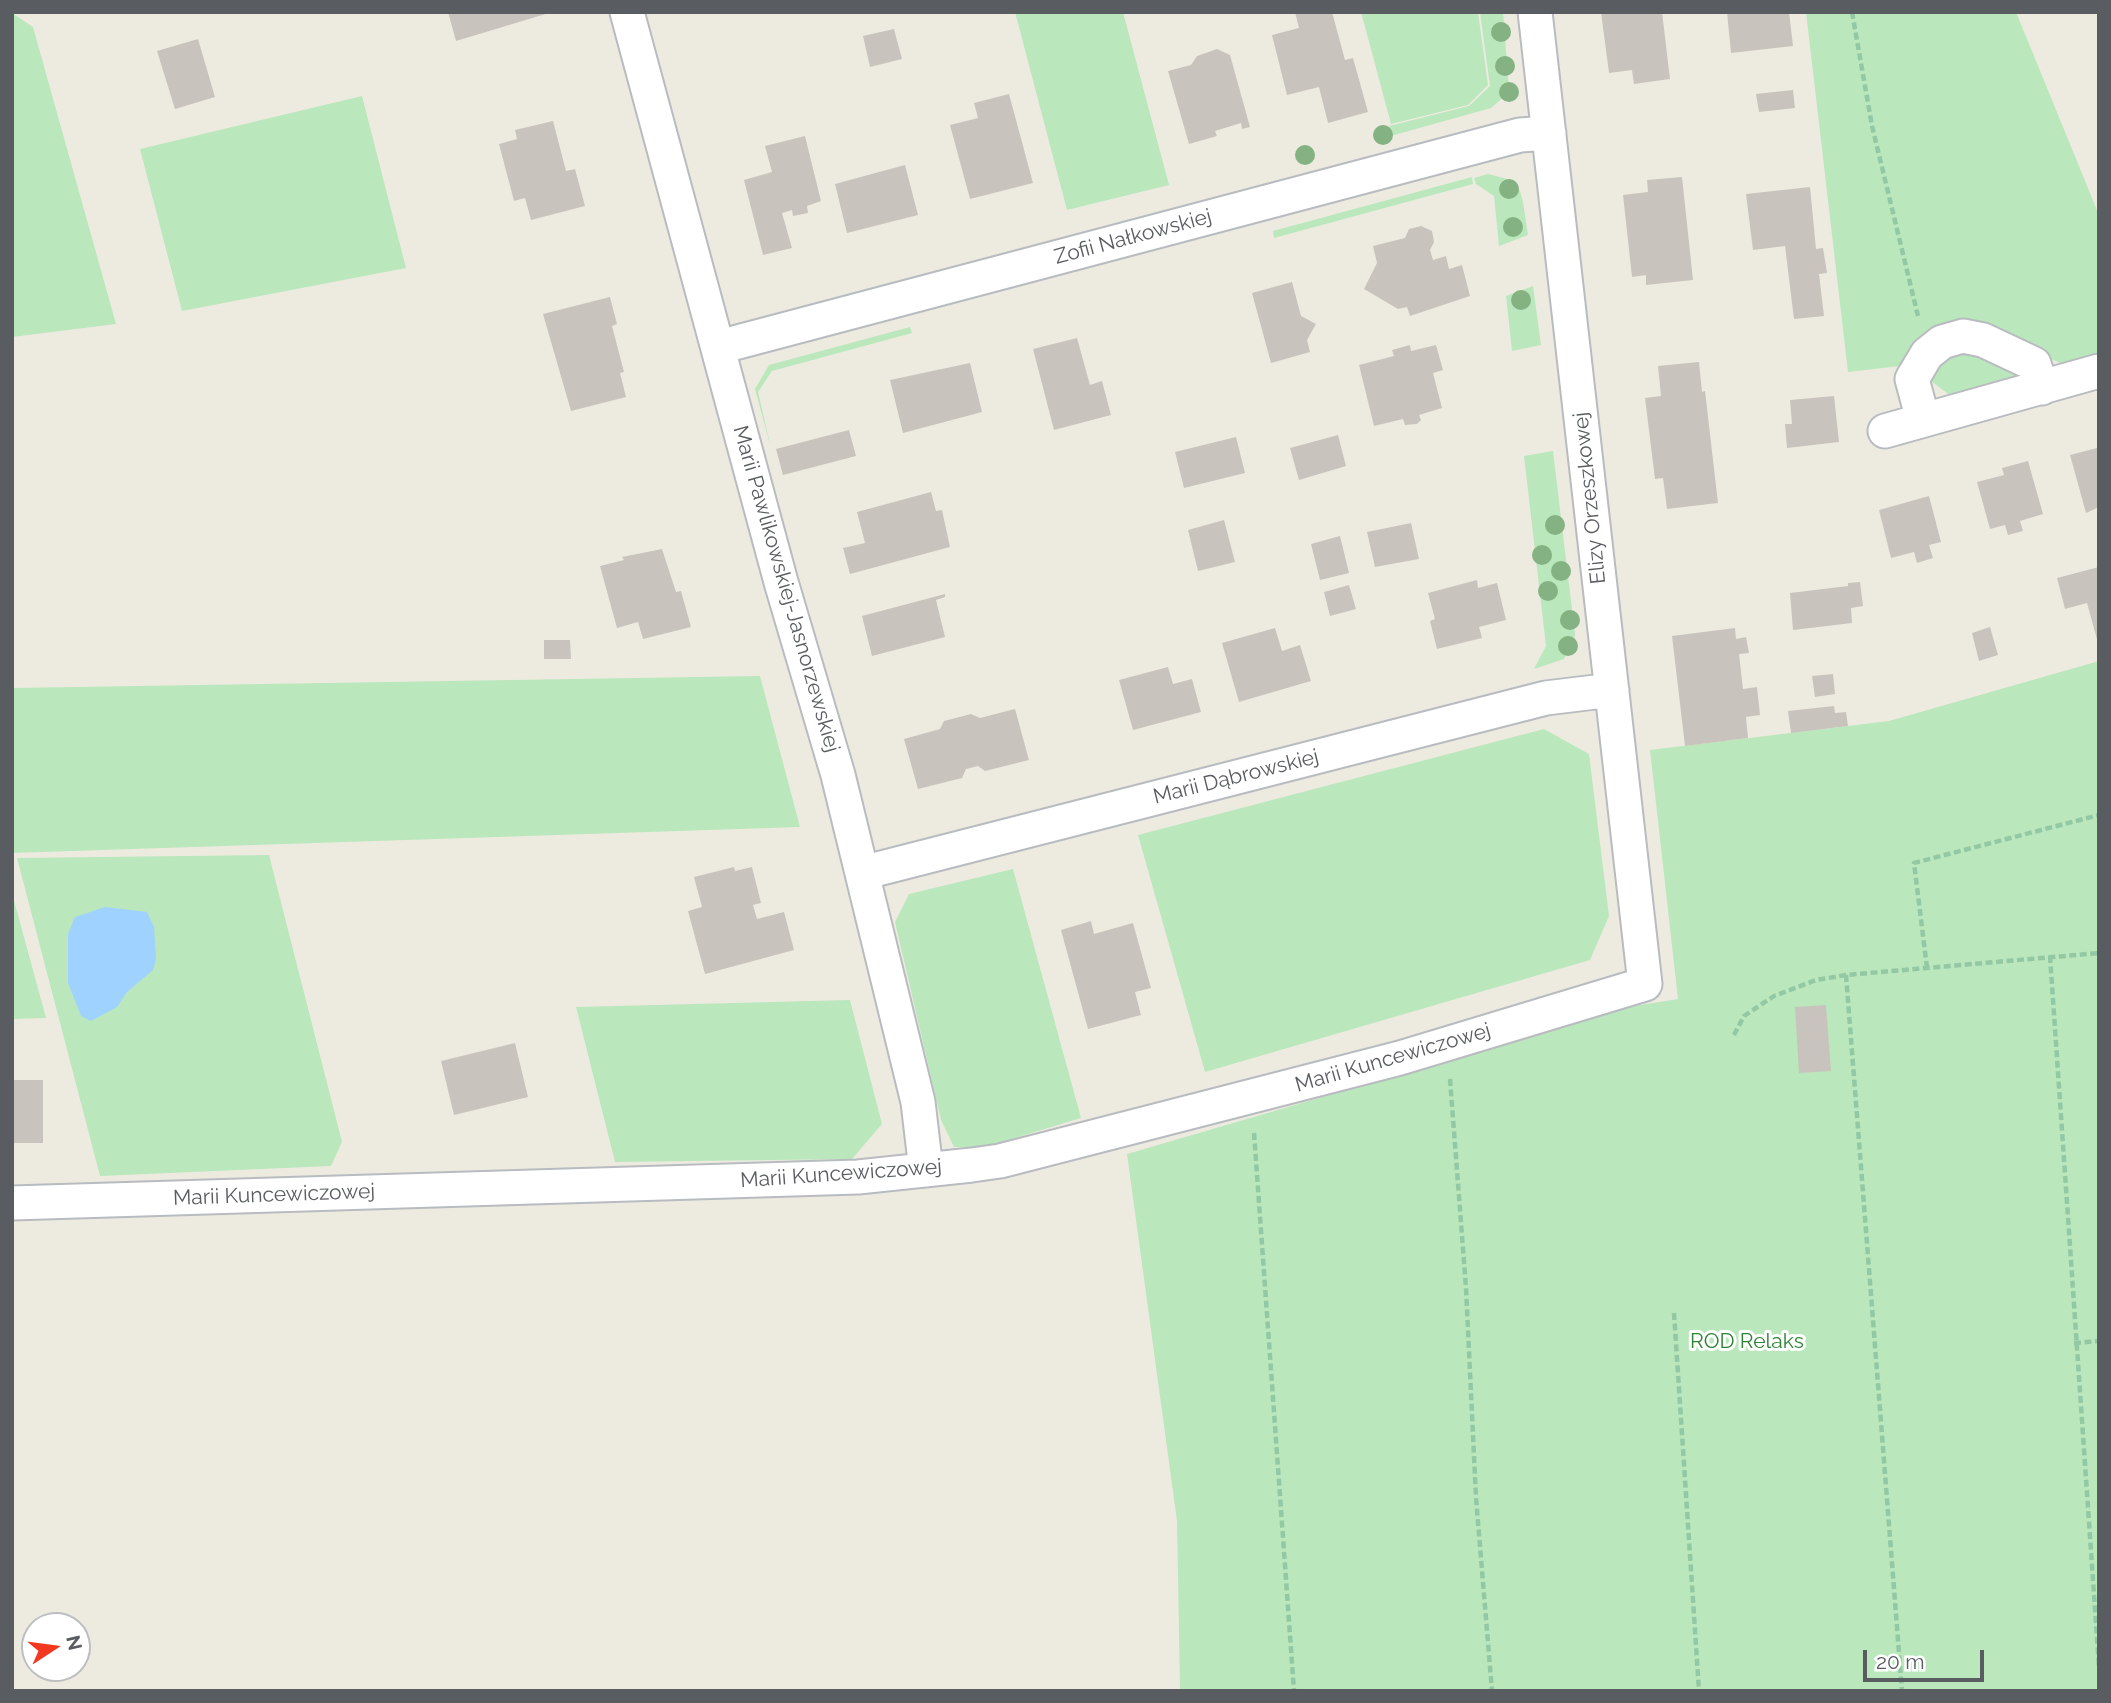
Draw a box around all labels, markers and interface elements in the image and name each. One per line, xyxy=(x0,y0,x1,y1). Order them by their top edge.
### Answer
street label: Zofii Nałkowskiej xyxy=(1052,204,1214,270)
street label: Elizy Orzeszkowej xyxy=(1568,411,1612,585)
street label: Marii Pawlikowskiej-Jasnorzewskiej xyxy=(727,423,845,755)
street label: Marii Dąbrowskiej xyxy=(1151,744,1321,810)
street label: Marii Kuncewiczowej xyxy=(1292,1018,1494,1098)
street label: Marii Kuncewiczowej xyxy=(739,1154,943,1194)
street label: Marii Kuncewiczowej xyxy=(173,1179,375,1211)
park label: ROD Relaks xyxy=(1690,1329,1804,1355)
north arrow xyxy=(21,1612,91,1682)
text: N xyxy=(62,1633,87,1652)
scale bar xyxy=(1866,1636,1987,1680)
text: 20 m xyxy=(1876,1649,1924,1674)

